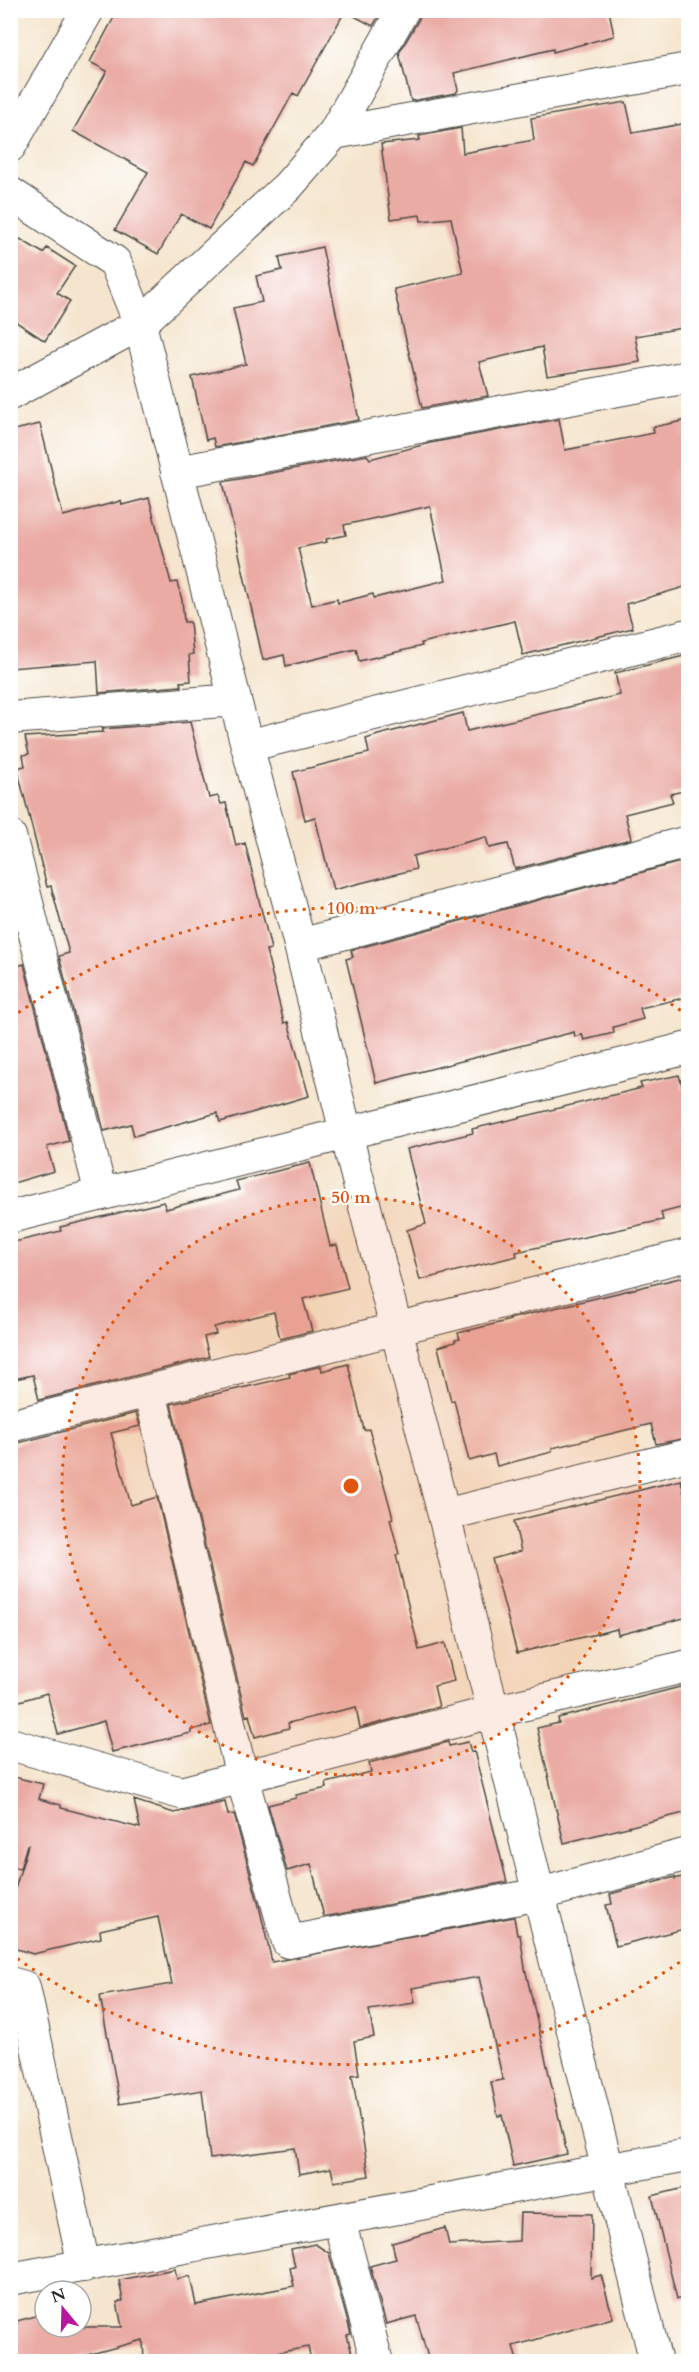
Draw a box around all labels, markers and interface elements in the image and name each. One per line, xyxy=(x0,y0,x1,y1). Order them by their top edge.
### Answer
text: 100 m xyxy=(326,896,376,921)
text: 50 m xyxy=(331,1185,371,1210)
centre of rings xyxy=(341,1476,361,1496)
north arrow xyxy=(33,2279,93,2339)
text: N xyxy=(48,2283,69,2308)

